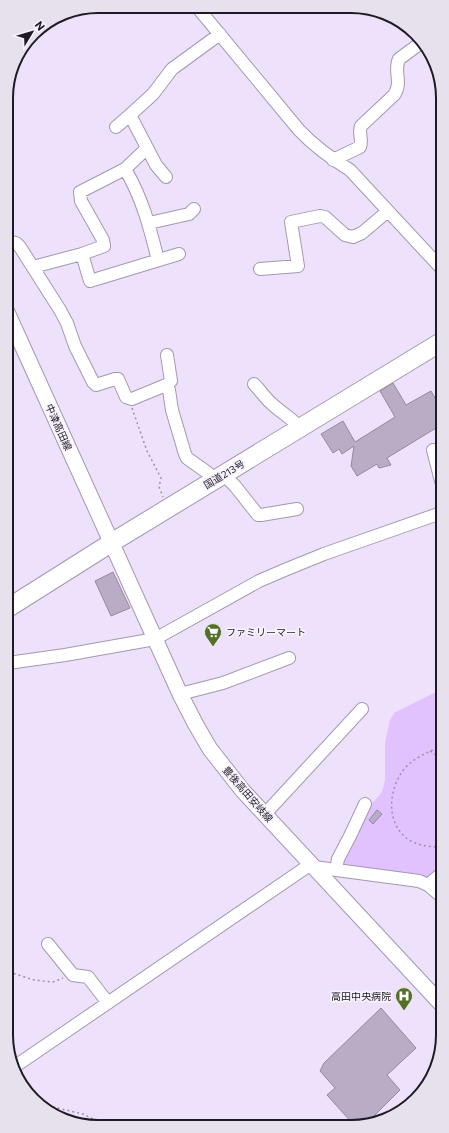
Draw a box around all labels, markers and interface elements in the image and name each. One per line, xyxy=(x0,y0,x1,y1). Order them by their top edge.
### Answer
north arrow xyxy=(12,12,52,52)
text: N xyxy=(33,18,48,33)
street label: 中津高田線 xyxy=(43,402,75,452)
street label: 国道213号 xyxy=(201,457,247,491)
supermarket icon: ファミリーマート xyxy=(203,622,223,647)
place label: ファミリーマート xyxy=(226,626,306,638)
street label: 豊後高田安岐線 xyxy=(221,764,275,824)
hospital icon: 高田中央病院 xyxy=(394,986,414,1011)
place label: 高田中央病院 xyxy=(331,990,391,1002)

